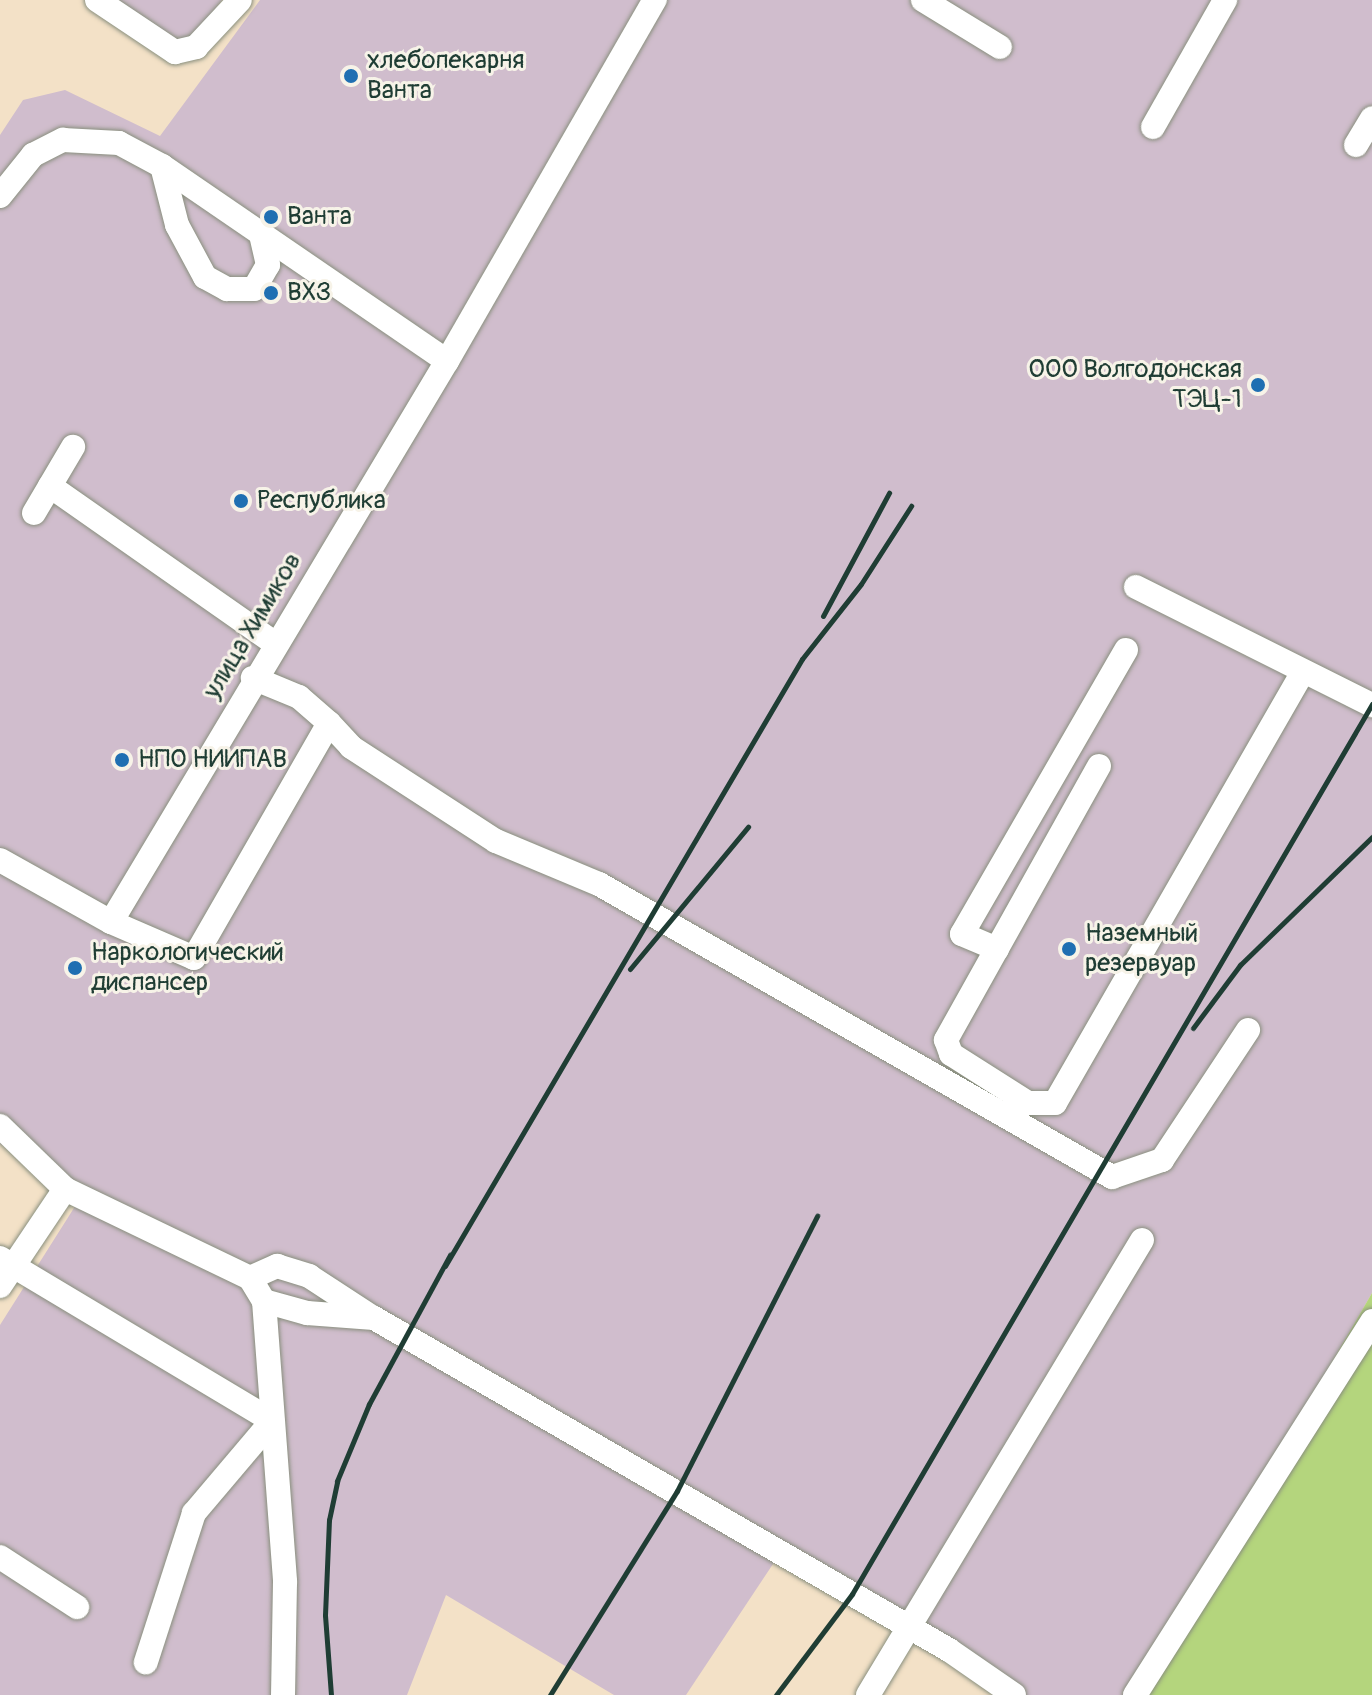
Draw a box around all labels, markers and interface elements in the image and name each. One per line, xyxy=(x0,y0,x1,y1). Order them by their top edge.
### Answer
place label: хлебопекарня Ванта xyxy=(367,45,524,106)
marker: хлебопекарня Ванта xyxy=(342,67,360,85)
place label: Ванта xyxy=(287,201,352,233)
marker: Ванта xyxy=(262,208,280,226)
place label: ВХЗ xyxy=(287,277,331,309)
marker: ВХЗ xyxy=(262,284,280,302)
place label: ООО Волгодонская ТЭЦ-1 xyxy=(1028,354,1242,416)
marker: ООО Волгодонская ТЭЦ-1 xyxy=(1249,376,1267,394)
place label: Республика xyxy=(257,485,386,517)
marker: Республика xyxy=(232,492,250,510)
street label: улица Химиков xyxy=(197,547,309,705)
place label: НПО НИИПАВ xyxy=(138,744,287,776)
marker: НПО НИИПАВ xyxy=(113,751,131,769)
place label: Наземный резервуар xyxy=(1085,918,1198,980)
place label: Наркологический диспансер xyxy=(91,937,284,998)
marker: Наземный резервуар xyxy=(1060,940,1078,958)
marker: Наркологический диспансер xyxy=(66,959,84,977)

